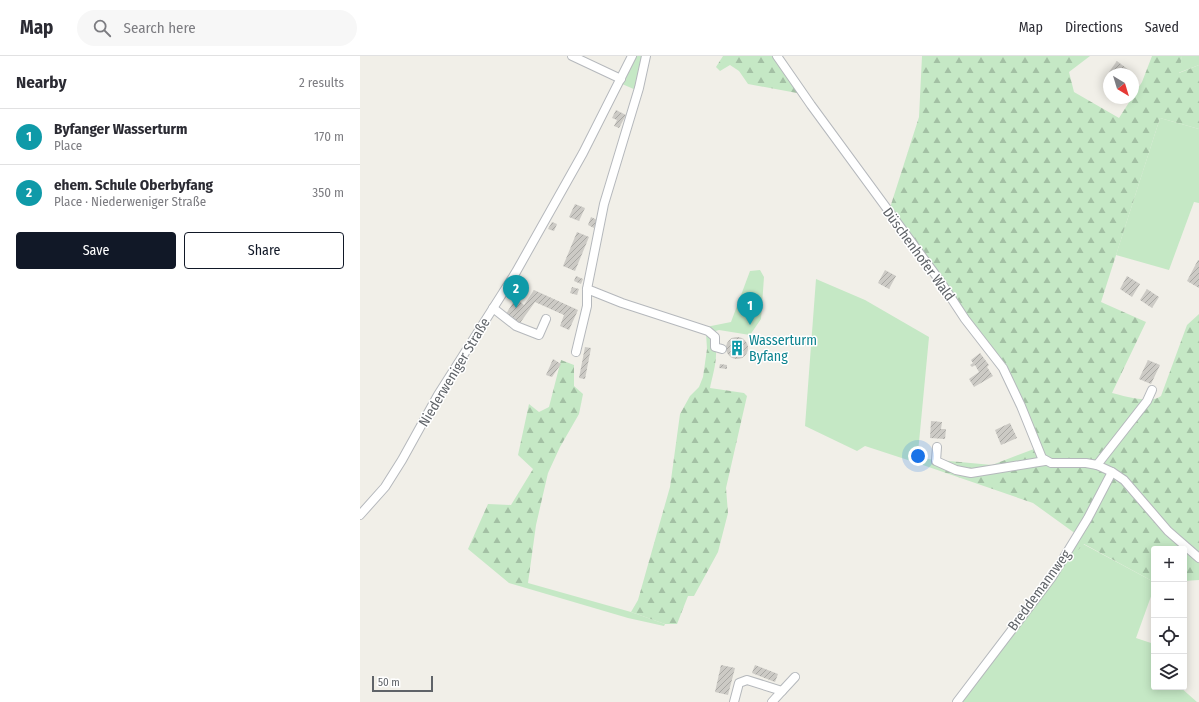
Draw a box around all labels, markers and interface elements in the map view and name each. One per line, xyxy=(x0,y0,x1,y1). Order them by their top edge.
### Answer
search box xyxy=(77,10,357,46)
text: Map xyxy=(20,16,53,39)
icon: search xyxy=(91,17,113,39)
text: Search here xyxy=(123,19,196,37)
text: Map xyxy=(1019,19,1043,36)
text: Directions xyxy=(1065,19,1123,36)
text: Saved xyxy=(1145,19,1179,36)
north arrow xyxy=(1103,68,1139,104)
text: Nearby xyxy=(16,72,67,93)
text: 2 results xyxy=(299,75,344,90)
text: Byfanger Wasserturm xyxy=(54,120,187,138)
text: 1 xyxy=(26,129,32,144)
text: 170 m xyxy=(314,129,344,144)
text: Place xyxy=(54,138,82,153)
text: ehem. Schule Oberbyfang xyxy=(54,176,213,194)
text: 2 xyxy=(26,185,32,200)
text: 350 m xyxy=(312,185,344,200)
text: Place · Niederweniger Straße xyxy=(54,194,206,209)
street label: Düschenhofer Wald xyxy=(879,204,958,304)
button: Save xyxy=(16,232,176,269)
button: Share xyxy=(184,232,344,269)
pin: 2 xyxy=(503,275,529,308)
pin: 1 xyxy=(737,292,763,325)
street label: Niederweniger Straße xyxy=(415,315,494,430)
place label: Wasserturm Byfang xyxy=(749,332,817,365)
building icon: Wasserturm Byfang xyxy=(728,339,746,357)
your location xyxy=(908,446,928,466)
street label: Breddemannweg xyxy=(1004,546,1075,634)
map controls xyxy=(1151,546,1187,690)
button: + xyxy=(1151,546,1187,582)
button: − xyxy=(1151,582,1187,618)
button: locate xyxy=(1151,618,1187,654)
button: layers xyxy=(1151,654,1187,690)
scale bar xyxy=(372,674,433,693)
text: 50 m xyxy=(378,676,400,689)

